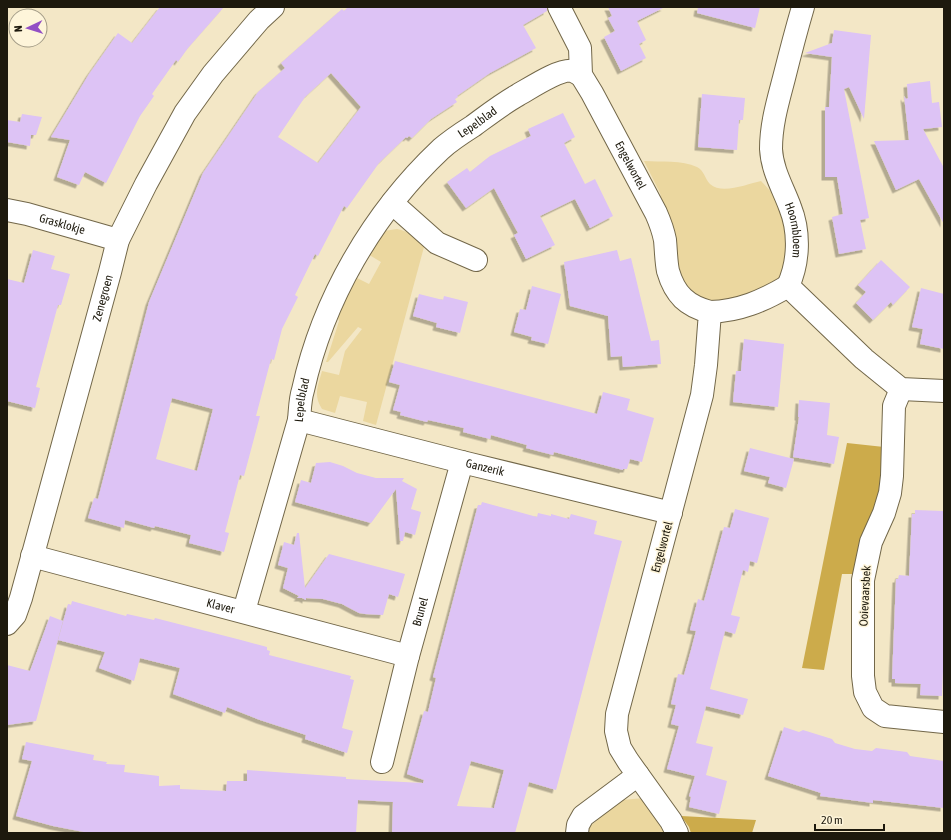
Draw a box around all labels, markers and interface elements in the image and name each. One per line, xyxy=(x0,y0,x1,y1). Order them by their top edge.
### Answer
north arrow xyxy=(8,8,48,48)
text: N xyxy=(12,25,24,32)
street label: Lepelblad xyxy=(455,104,500,141)
street label: Engelwortel xyxy=(612,139,649,192)
street label: Hoornbloem xyxy=(782,201,804,259)
street label: Grasklokje xyxy=(38,211,87,237)
street label: Zenegroen xyxy=(90,273,116,323)
street label: Lepelblad xyxy=(292,376,313,423)
street label: Ganzerik xyxy=(464,456,506,479)
street label: Engelwortel xyxy=(648,519,676,574)
street label: Ooievaarsbek xyxy=(856,565,874,627)
street label: Brunel xyxy=(410,595,431,628)
street label: Klaver xyxy=(205,596,236,617)
scale bar xyxy=(815,806,884,832)
text: 20 m xyxy=(821,813,843,827)

